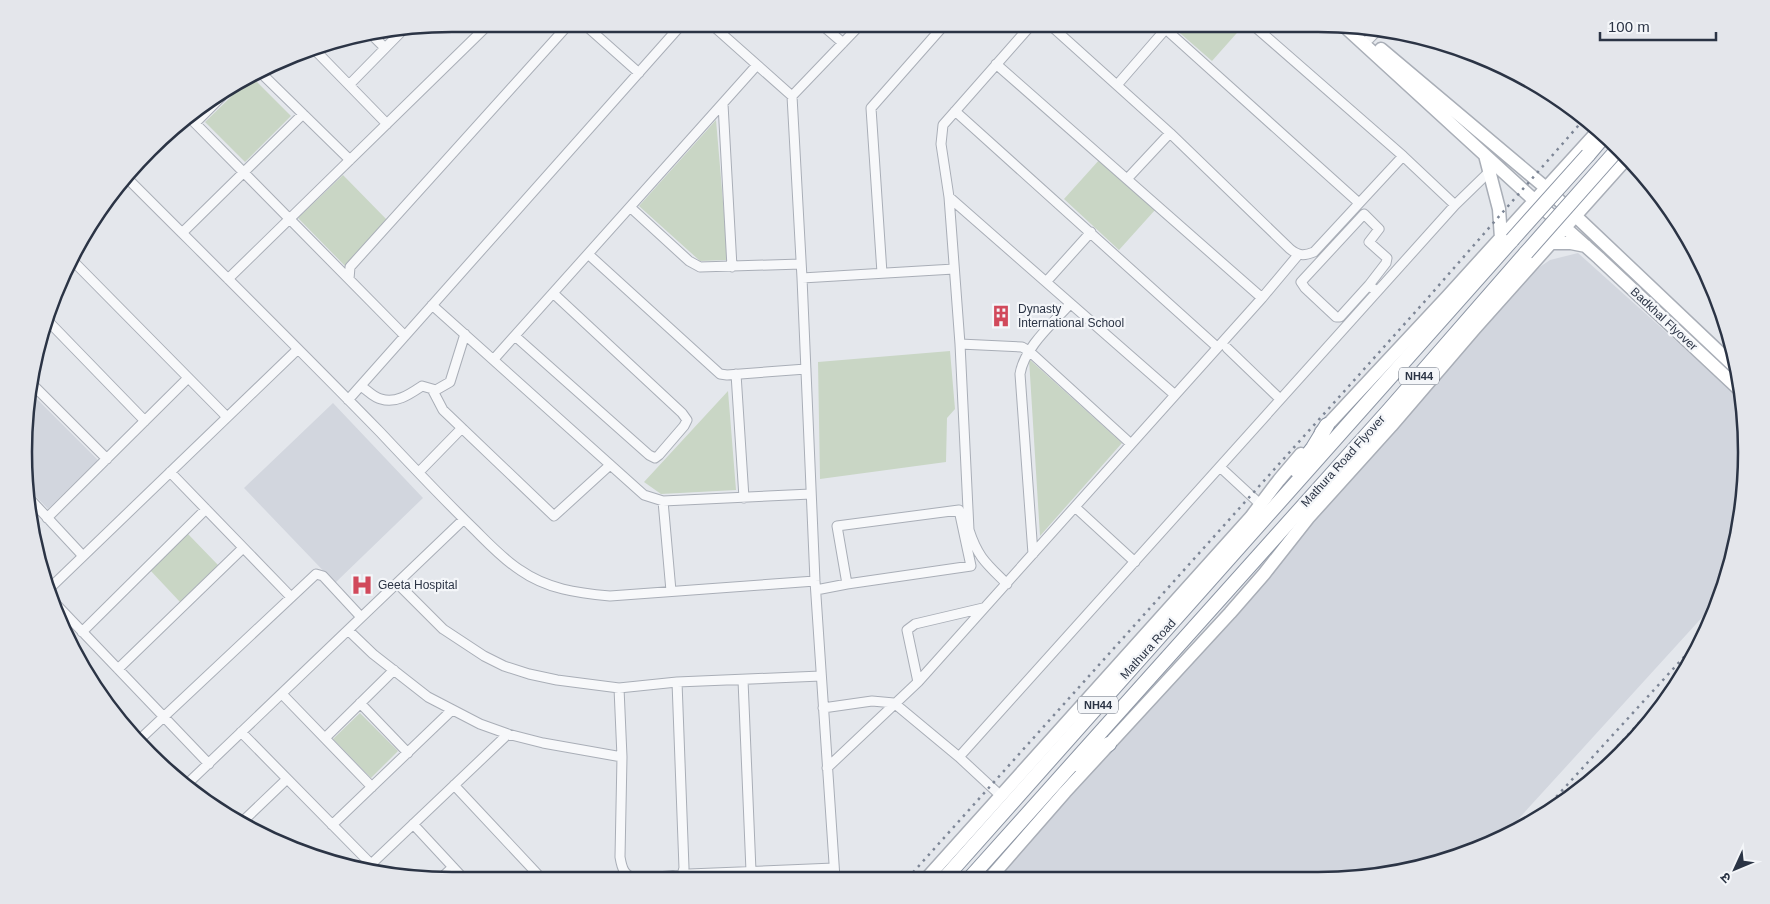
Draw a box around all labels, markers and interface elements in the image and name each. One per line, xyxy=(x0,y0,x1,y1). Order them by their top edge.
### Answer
scale bar xyxy=(1600,10,1716,42)
text: 100 m xyxy=(1608,18,1650,35)
street label: Badkhal Flyover xyxy=(1628,285,1700,353)
place label: Dynasty International School xyxy=(1018,302,1124,330)
building icon: Dynasty International School xyxy=(988,303,1014,329)
road number: NH44 xyxy=(1399,368,1439,384)
street label: Mathura Road Flyover xyxy=(1298,412,1388,510)
hospital icon: Geeta Hospital xyxy=(349,572,375,598)
place label: Geeta Hospital xyxy=(378,578,457,592)
street label: Mathura Road xyxy=(1117,616,1179,682)
road number: NH44 xyxy=(1078,696,1118,714)
north arrow xyxy=(1710,844,1760,894)
text: उ xyxy=(1716,869,1734,887)

